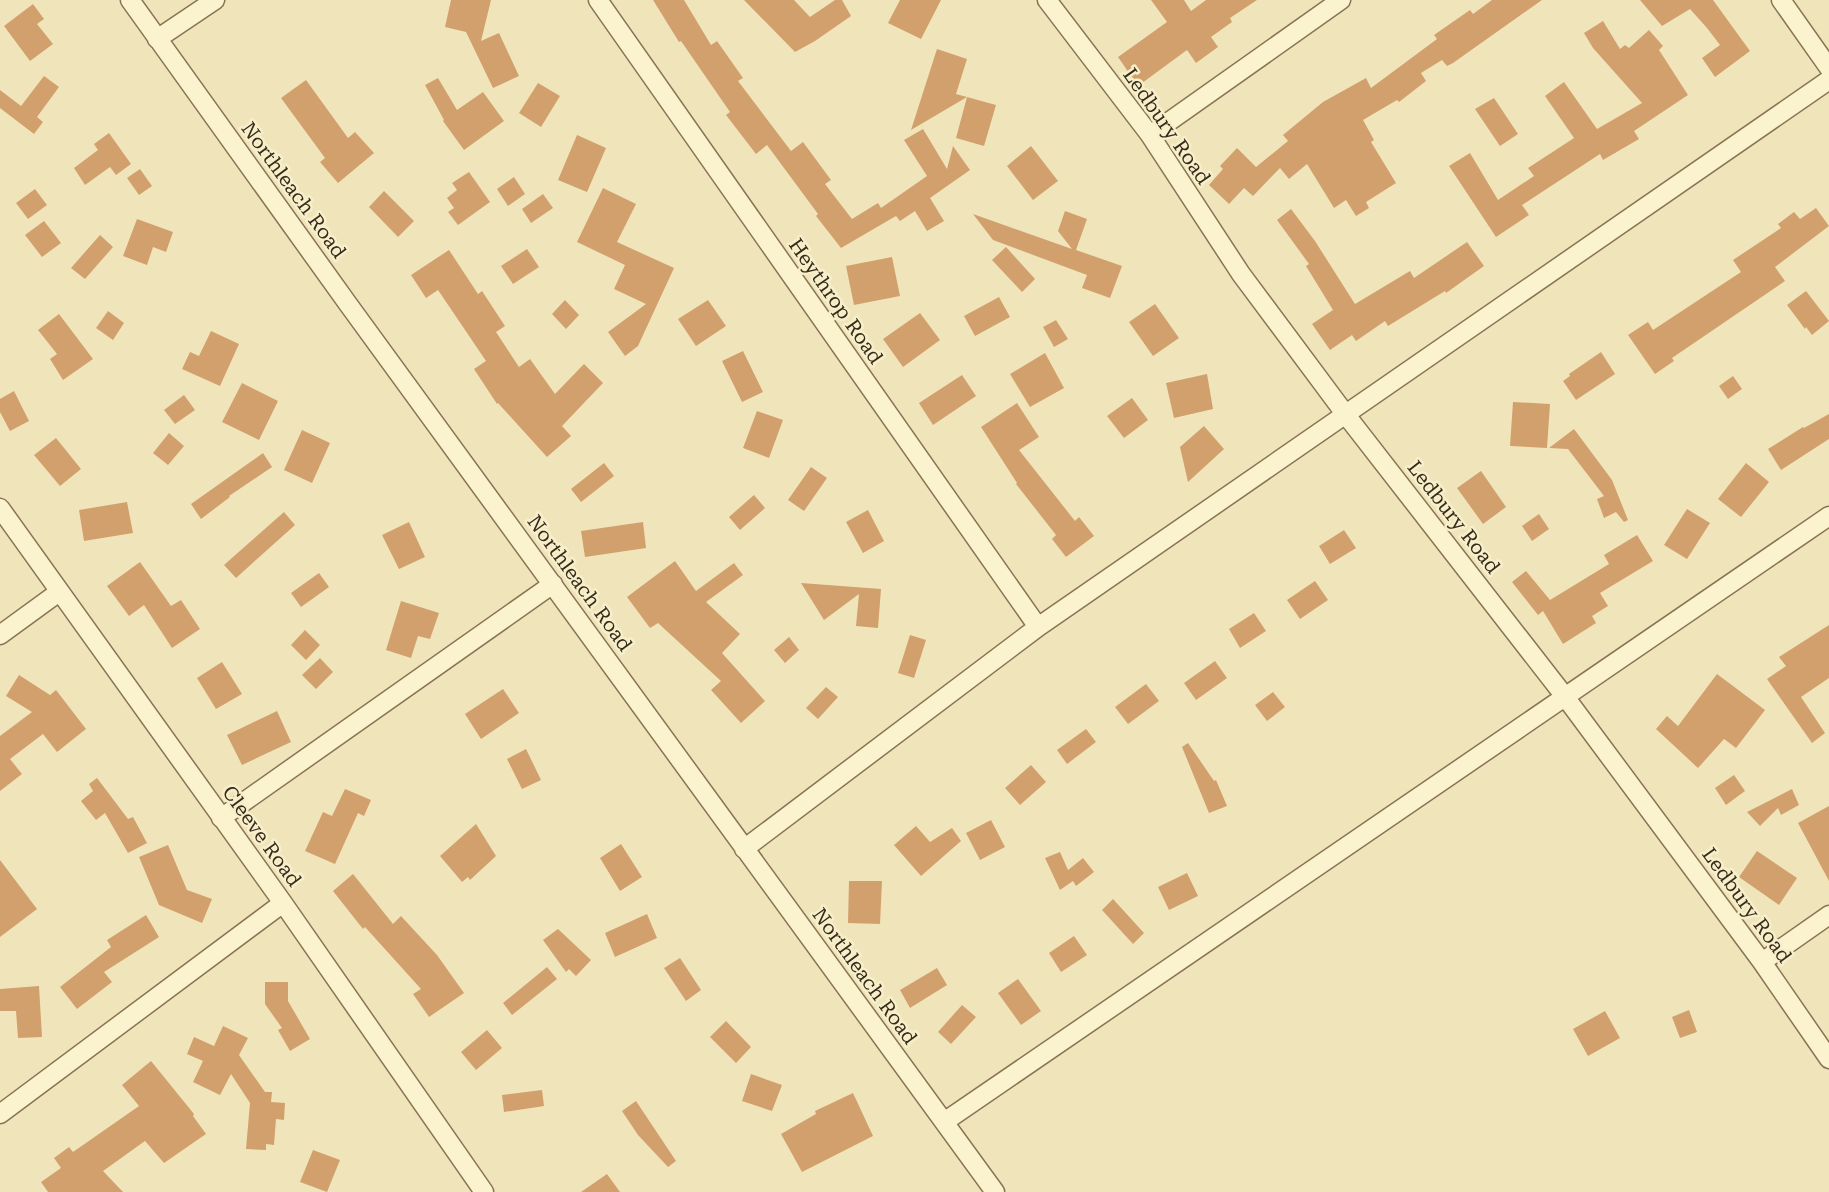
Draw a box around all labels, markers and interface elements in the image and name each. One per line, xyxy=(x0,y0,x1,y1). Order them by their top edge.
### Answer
street label: Ledbury Road xyxy=(1118,63,1216,189)
street label: Northleach Road xyxy=(236,117,352,263)
street label: Heythrop Road xyxy=(784,234,888,368)
street label: Ledbury Road xyxy=(1403,456,1506,578)
street label: Northleach Road xyxy=(522,510,638,656)
street label: Cleeve Road xyxy=(217,781,307,891)
street label: Ledbury Road xyxy=(1697,843,1797,967)
street label: Northleach Road xyxy=(807,903,923,1049)

